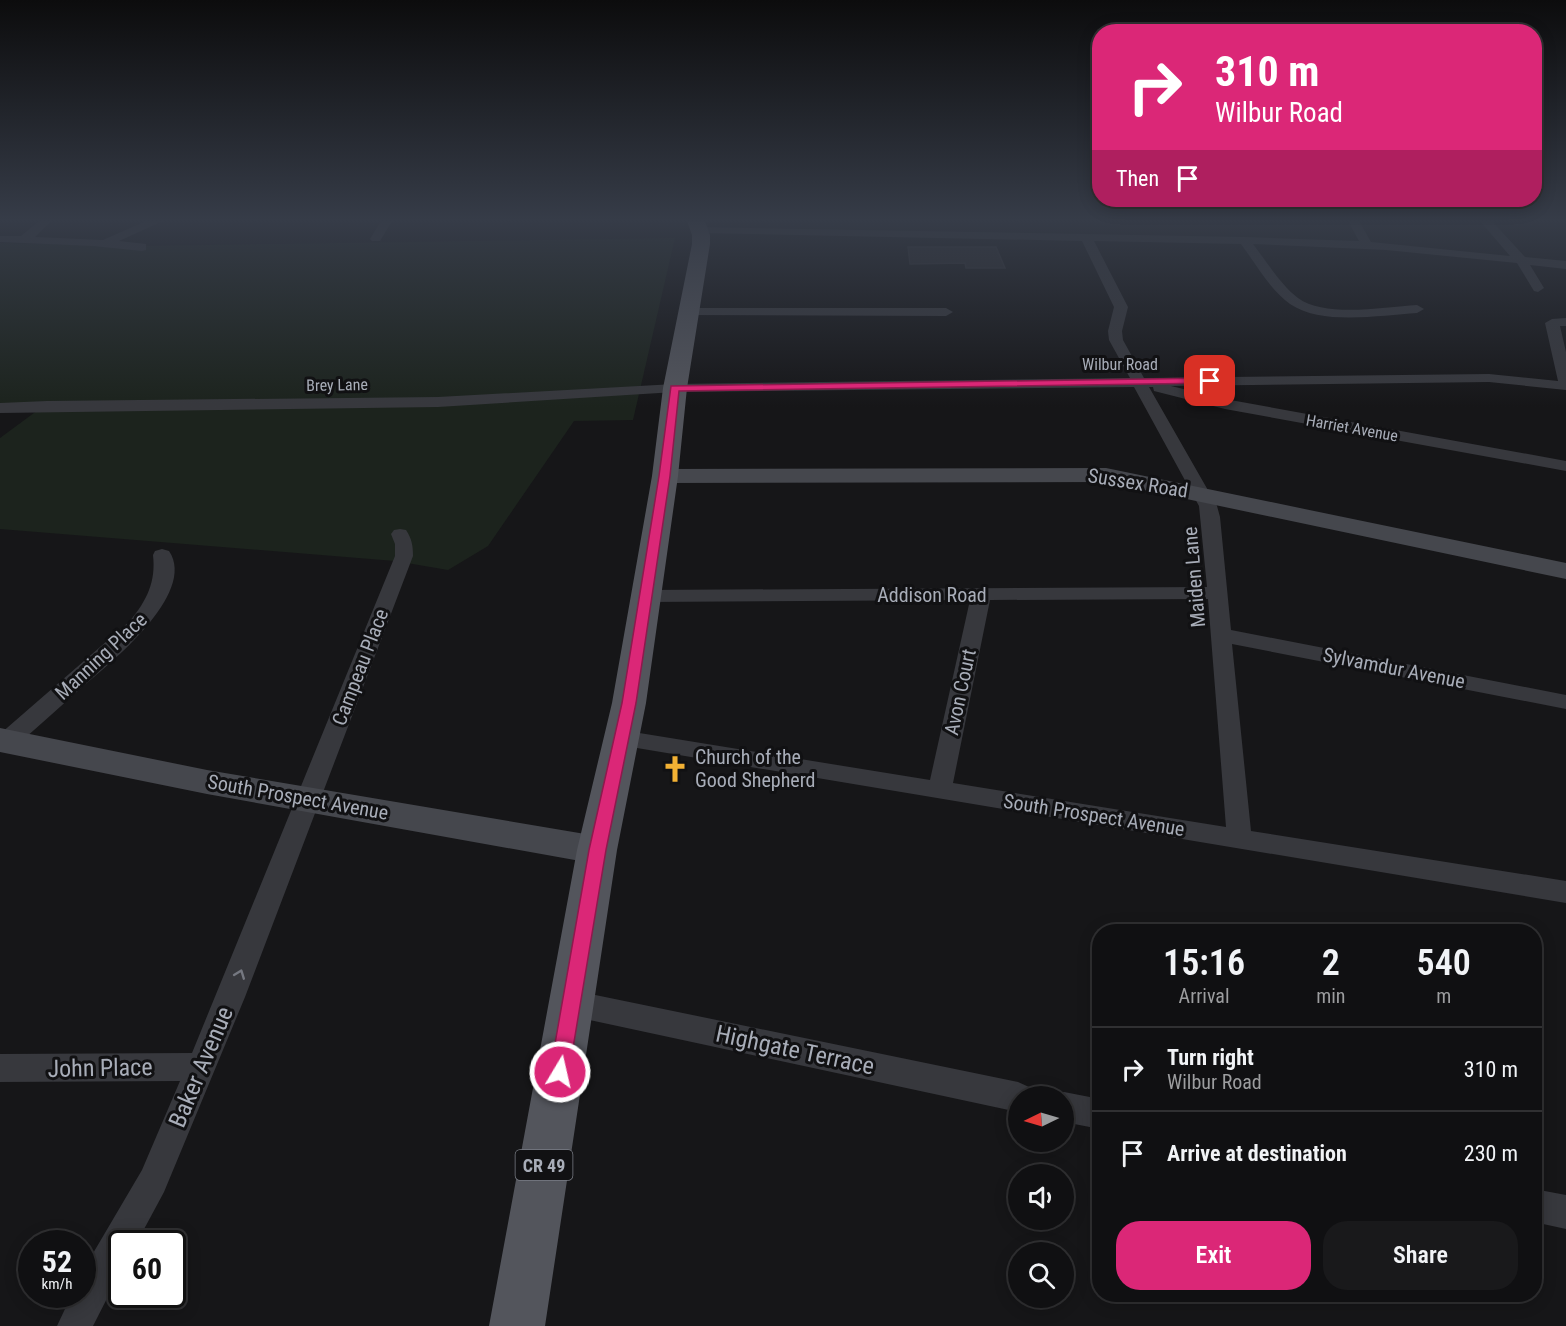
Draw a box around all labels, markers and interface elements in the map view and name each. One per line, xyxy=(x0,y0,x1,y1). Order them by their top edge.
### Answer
text: 310 m xyxy=(1215,47,1320,96)
icon: right xyxy=(1116,48,1194,126)
text: Wilbur Road xyxy=(1215,97,1343,129)
icon: arrive xyxy=(1171,162,1204,195)
text: Then xyxy=(1116,166,1159,191)
street label: Wilbur Road xyxy=(1082,355,1158,374)
pin xyxy=(1184,355,1235,406)
icon: arrive xyxy=(1193,364,1226,397)
street label: Brey Lane xyxy=(306,375,368,395)
street label: Harriet Avenue xyxy=(1305,411,1399,445)
street label: Sussex Road xyxy=(1086,463,1190,503)
street label: Maiden Lane xyxy=(1178,526,1210,628)
street label: Addison Road xyxy=(877,583,987,607)
street label: Campeau Place xyxy=(327,605,393,729)
street label: Manning Place xyxy=(50,607,152,705)
street label: Sylvamdur Avenue xyxy=(1321,642,1467,694)
street label: Avon Court xyxy=(939,647,981,737)
place label: Church of the Good Shepherd xyxy=(695,745,816,792)
church icon: Church of the Good Shepherd xyxy=(660,754,690,784)
street label: South Prospect Avenue xyxy=(206,769,390,825)
street label: South Prospect Avenue xyxy=(1002,789,1186,841)
text: 15:16 xyxy=(1163,942,1245,984)
text: 2 xyxy=(1322,942,1340,984)
text: 540 xyxy=(1417,942,1471,984)
one-way arrow xyxy=(233,969,245,980)
text: Arrival xyxy=(1179,984,1230,1008)
text: min xyxy=(1316,984,1345,1008)
text: m xyxy=(1436,984,1451,1008)
street label: Baker Avenue xyxy=(163,1002,239,1132)
street label: Highgate Terrace xyxy=(713,1020,877,1080)
position arrow xyxy=(528,1040,592,1104)
text: Turn right xyxy=(1167,1045,1254,1070)
street label: John Place xyxy=(47,1053,153,1083)
icon: right xyxy=(1116,1053,1149,1086)
text: 310 m xyxy=(1464,1057,1518,1082)
text: Wilbur Road xyxy=(1167,1070,1262,1094)
north arrow xyxy=(1008,1086,1074,1152)
map controls xyxy=(1008,1086,1074,1308)
icon: arrive xyxy=(1116,1137,1149,1170)
text: Arrive at destination xyxy=(1167,1141,1347,1166)
text: 230 m xyxy=(1464,1141,1518,1166)
road number: CR 49 xyxy=(516,1150,572,1180)
button: sound xyxy=(1008,1164,1074,1230)
button: Exit xyxy=(1116,1221,1311,1290)
button: Share xyxy=(1323,1221,1518,1290)
speed limit sign: 60 xyxy=(108,1230,186,1308)
button: search xyxy=(1008,1242,1074,1308)
text: 52 xyxy=(42,1244,72,1279)
text: km/h xyxy=(42,1275,72,1293)

